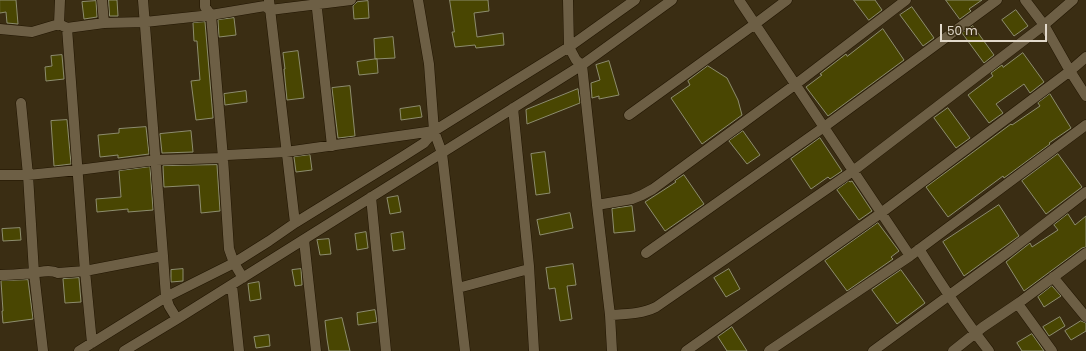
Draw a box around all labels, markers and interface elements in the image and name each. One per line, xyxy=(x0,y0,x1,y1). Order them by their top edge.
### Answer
scale bar xyxy=(942,16,1049,42)
text: 50 m xyxy=(947,22,978,39)

